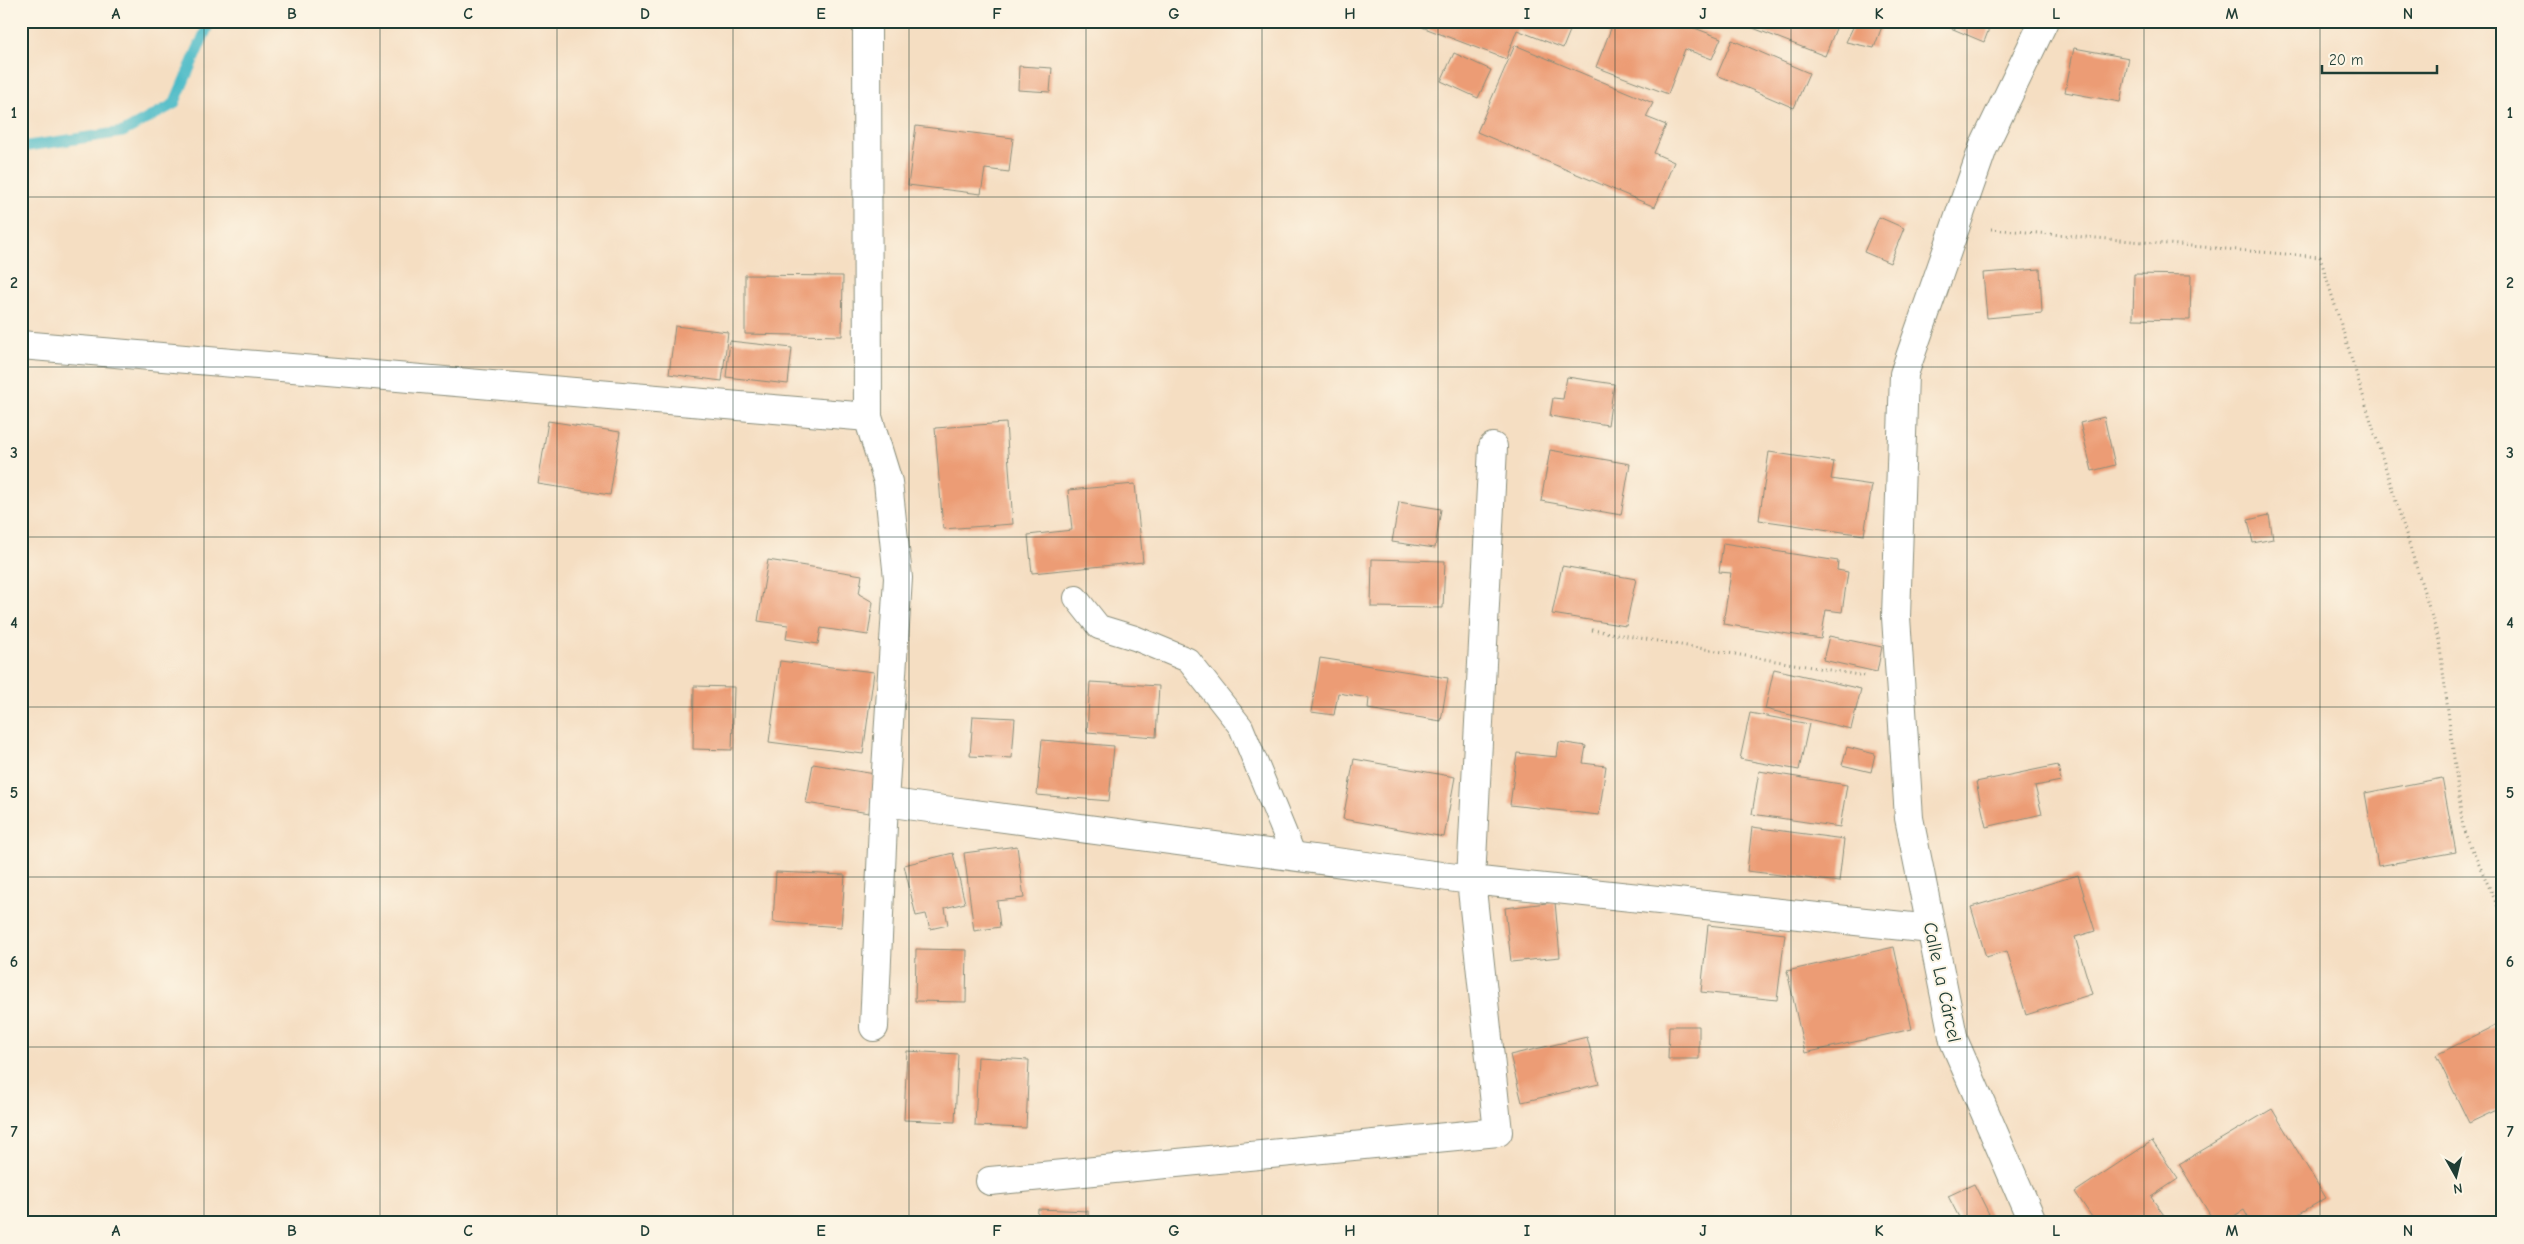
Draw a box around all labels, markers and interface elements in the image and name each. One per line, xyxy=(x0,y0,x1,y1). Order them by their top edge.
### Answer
text: A xyxy=(112,5,121,23)
text: B xyxy=(287,5,297,23)
text: C xyxy=(463,5,473,23)
text: D xyxy=(640,5,650,23)
text: E xyxy=(816,5,826,23)
text: F xyxy=(992,5,1002,23)
text: G xyxy=(1168,5,1180,23)
text: H xyxy=(1344,5,1356,23)
text: I xyxy=(1524,5,1530,23)
text: J xyxy=(1699,5,1707,23)
text: K xyxy=(1874,5,1884,23)
text: L xyxy=(2052,5,2060,23)
text: M xyxy=(2226,5,2239,23)
text: N xyxy=(2403,5,2413,23)
scale bar xyxy=(2322,42,2436,74)
text: 20 m xyxy=(2329,51,2363,69)
text: 1 xyxy=(11,104,17,122)
text: 1 xyxy=(2507,104,2513,122)
text: 2 xyxy=(10,274,18,292)
text: 2 xyxy=(2506,274,2514,292)
text: 3 xyxy=(10,444,18,462)
text: 3 xyxy=(2506,444,2514,462)
text: 4 xyxy=(10,614,18,632)
text: 4 xyxy=(2506,614,2514,632)
text: 5 xyxy=(10,784,18,802)
text: 5 xyxy=(2506,784,2514,802)
street label: Calle La Cárcel xyxy=(1919,920,1965,1044)
text: 6 xyxy=(10,953,18,971)
text: 6 xyxy=(2506,953,2514,971)
text: 7 xyxy=(10,1123,18,1141)
text: 7 xyxy=(2506,1123,2514,1141)
north arrow xyxy=(2432,1152,2482,1202)
text: N xyxy=(2452,1179,2463,1197)
text: A xyxy=(112,1222,121,1240)
text: B xyxy=(287,1222,297,1240)
text: C xyxy=(463,1222,473,1240)
text: D xyxy=(640,1222,650,1240)
text: E xyxy=(816,1222,826,1240)
text: F xyxy=(992,1222,1002,1240)
text: G xyxy=(1168,1222,1180,1240)
text: H xyxy=(1344,1222,1356,1240)
text: I xyxy=(1524,1222,1530,1240)
text: J xyxy=(1699,1222,1707,1240)
text: K xyxy=(1874,1222,1884,1240)
text: L xyxy=(2052,1222,2060,1240)
text: M xyxy=(2226,1222,2239,1240)
text: N xyxy=(2403,1222,2413,1240)

